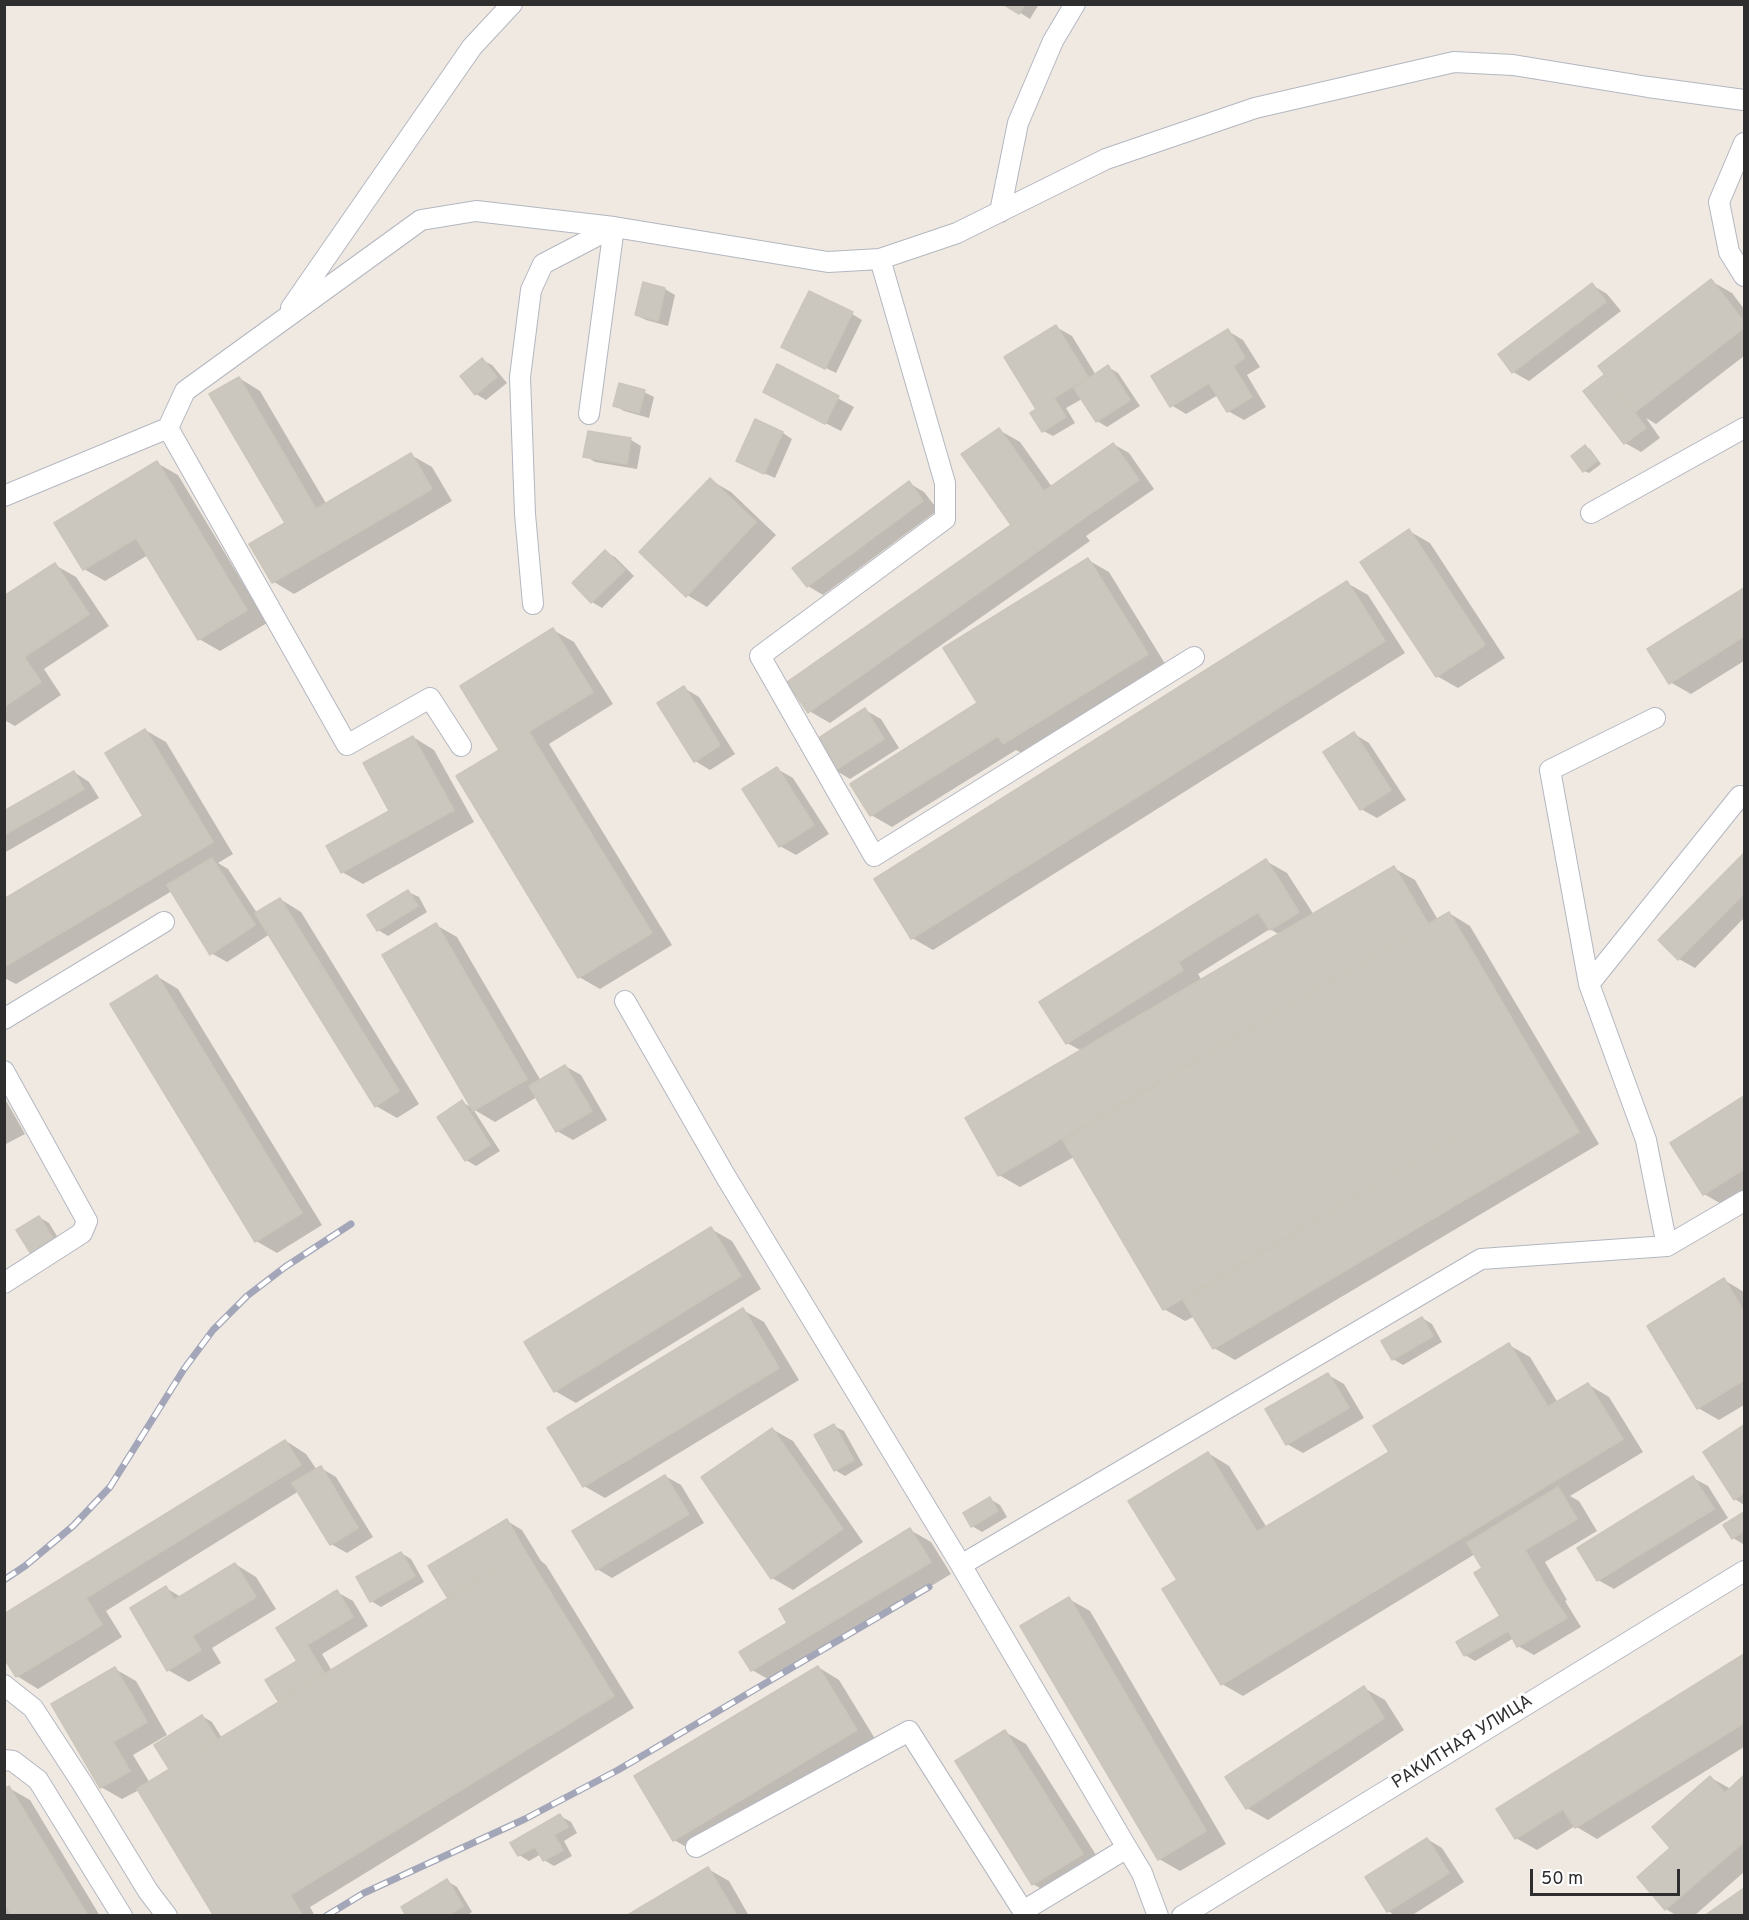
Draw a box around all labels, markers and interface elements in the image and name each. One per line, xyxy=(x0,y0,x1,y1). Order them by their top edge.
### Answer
street label: РАКИТНАЯ УЛИЦА xyxy=(1389,1691,1537,1795)
scale bar xyxy=(1533,1857,1683,1895)
text: 50 m xyxy=(1541,1868,1583,1891)

